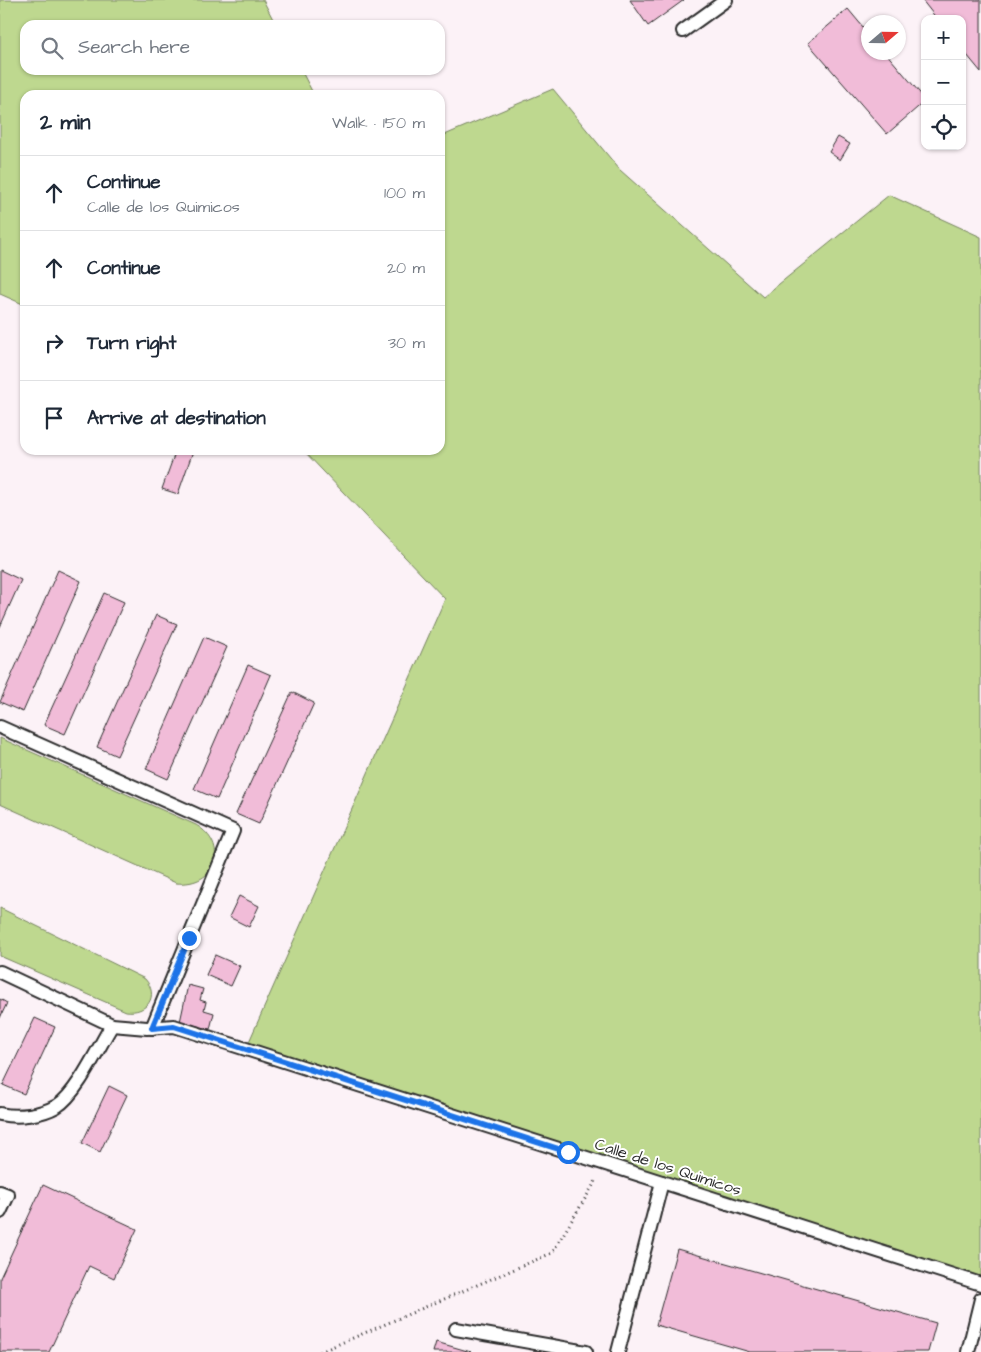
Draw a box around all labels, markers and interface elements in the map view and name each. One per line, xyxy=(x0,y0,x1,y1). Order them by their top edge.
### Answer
north arrow xyxy=(861,15,906,60)
map controls xyxy=(921,15,966,150)
button: + xyxy=(921,15,966,60)
search box xyxy=(20,20,445,75)
icon: search xyxy=(38,34,66,62)
text: Search here xyxy=(78,34,190,61)
button: − xyxy=(921,60,966,105)
button: locate xyxy=(921,105,966,150)
text: 2 min xyxy=(40,108,90,137)
text: Walk · 150 m xyxy=(332,112,425,134)
text: Continue xyxy=(87,169,161,196)
icon: ahead xyxy=(40,179,68,207)
text: 100 m xyxy=(384,182,425,204)
text: Calle de los Quimicos xyxy=(87,196,240,218)
icon: ahead xyxy=(40,254,68,282)
text: Continue xyxy=(87,255,161,282)
text: 20 m xyxy=(387,257,425,279)
icon: right xyxy=(40,329,68,357)
text: Turn right xyxy=(87,330,176,357)
text: 30 m xyxy=(388,332,425,354)
icon: arrive xyxy=(40,404,68,432)
text: Arrive at destination xyxy=(87,405,266,432)
route end xyxy=(178,927,201,950)
street label: Calle de los Quimicos xyxy=(592,1133,744,1201)
route start xyxy=(557,1141,580,1164)

